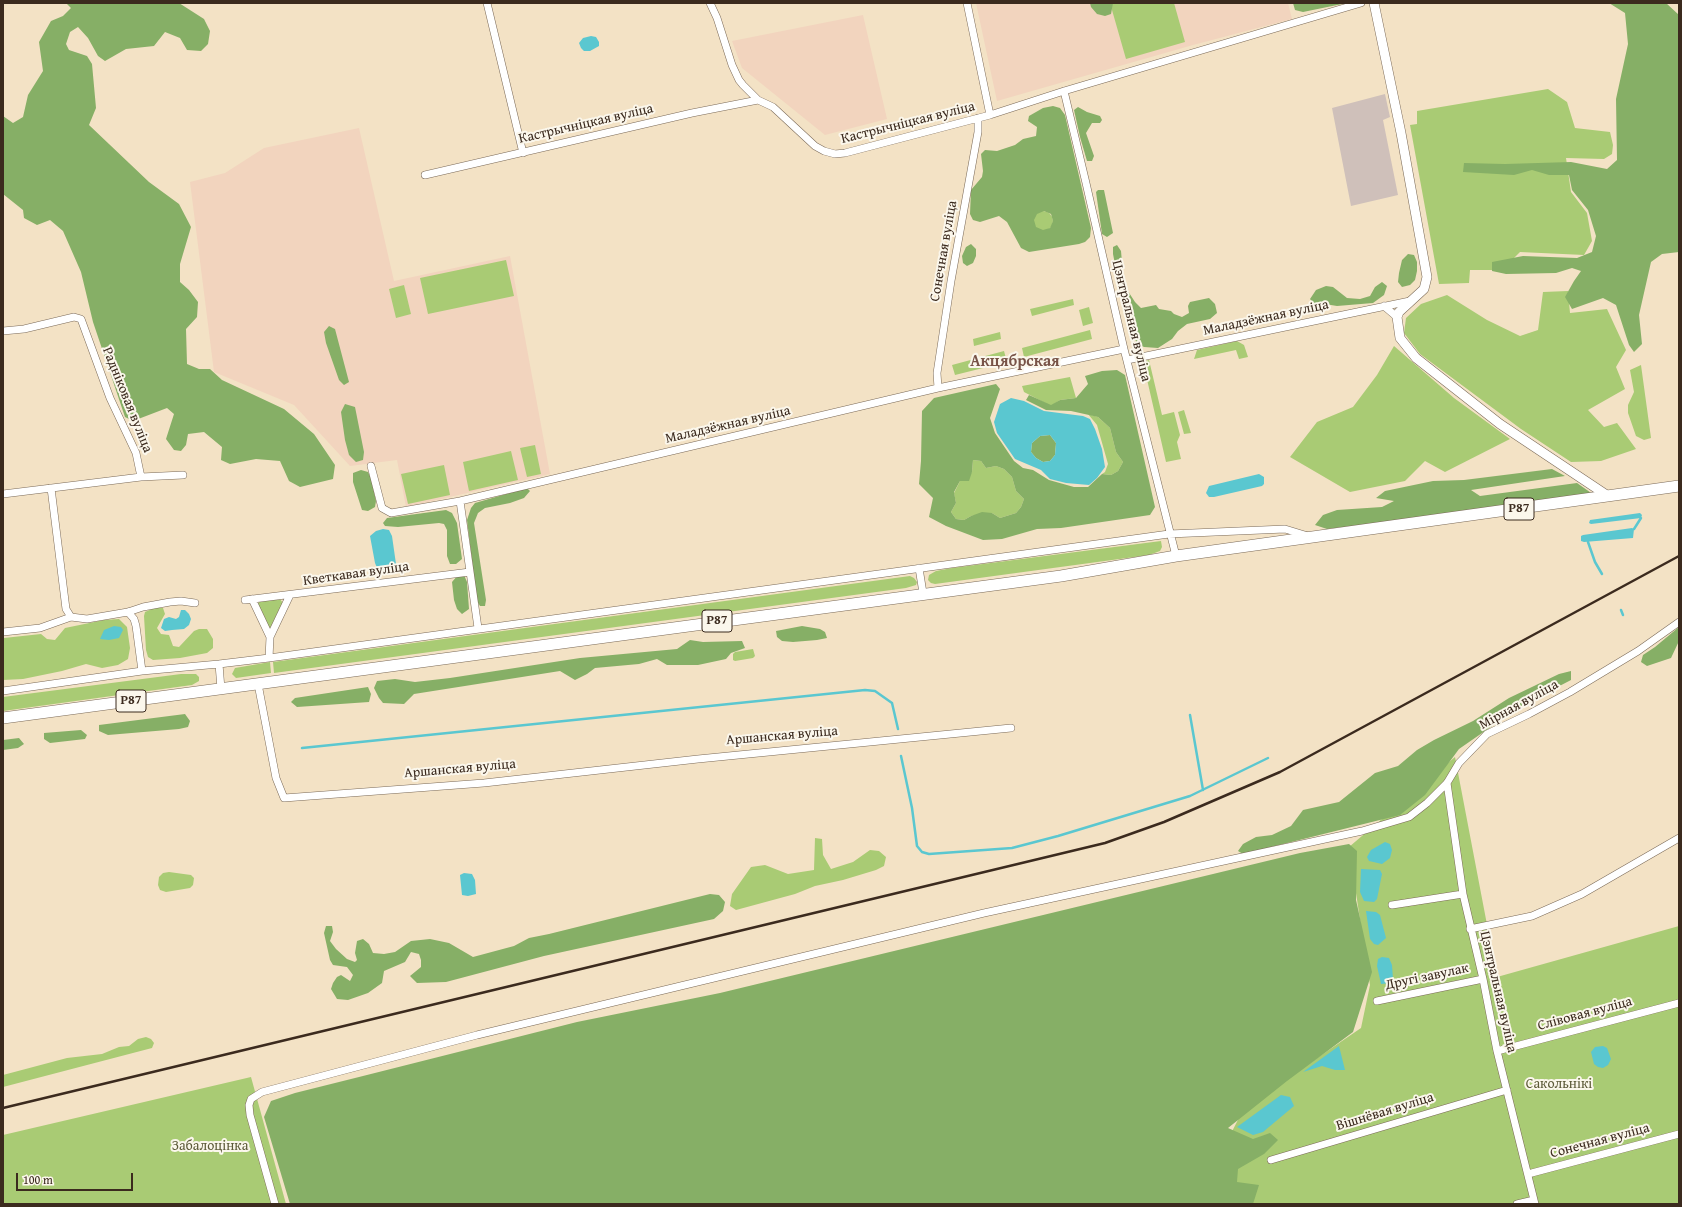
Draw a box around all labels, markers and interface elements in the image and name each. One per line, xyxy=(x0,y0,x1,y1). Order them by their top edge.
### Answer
street label: Кастрычніцкая вуліца xyxy=(839,98,977,148)
street label: Кастрычніцкая вуліца xyxy=(517,100,655,148)
street label: Сонечная вуліца xyxy=(927,199,961,303)
street label: Цэнтральная вуліца xyxy=(1108,259,1154,383)
street label: Маладзёжная вуліца xyxy=(1202,297,1330,339)
street label: Радніковая вуліца xyxy=(98,345,156,455)
district label: Акцябрская xyxy=(970,352,1060,372)
street label: Маладзёжная вуліца xyxy=(664,402,792,448)
road number: Р87 xyxy=(1504,498,1534,520)
street label: Кветкавая вуліца xyxy=(302,558,410,590)
road number: Р87 xyxy=(702,610,732,632)
street label: Мірная вуліца xyxy=(1477,676,1561,734)
road number: Р87 xyxy=(116,690,146,712)
street label: Аршанская вуліца xyxy=(725,723,839,749)
street label: Аршанская вуліца xyxy=(403,756,517,782)
street label: Цэнтральная вуліца xyxy=(1476,930,1520,1054)
street label: Другі завулак xyxy=(1384,960,1470,994)
street label: Слівовая вуліца xyxy=(1536,993,1634,1035)
park label: Сакольнікі xyxy=(1526,1076,1592,1092)
street label: Вішнёвая вуліца xyxy=(1334,1089,1436,1135)
street label: Сонечная вуліца xyxy=(1549,1120,1651,1162)
park label: Забалоцінка xyxy=(172,1138,248,1154)
scale bar xyxy=(18,1165,135,1191)
text: 100 m xyxy=(23,1171,53,1188)

